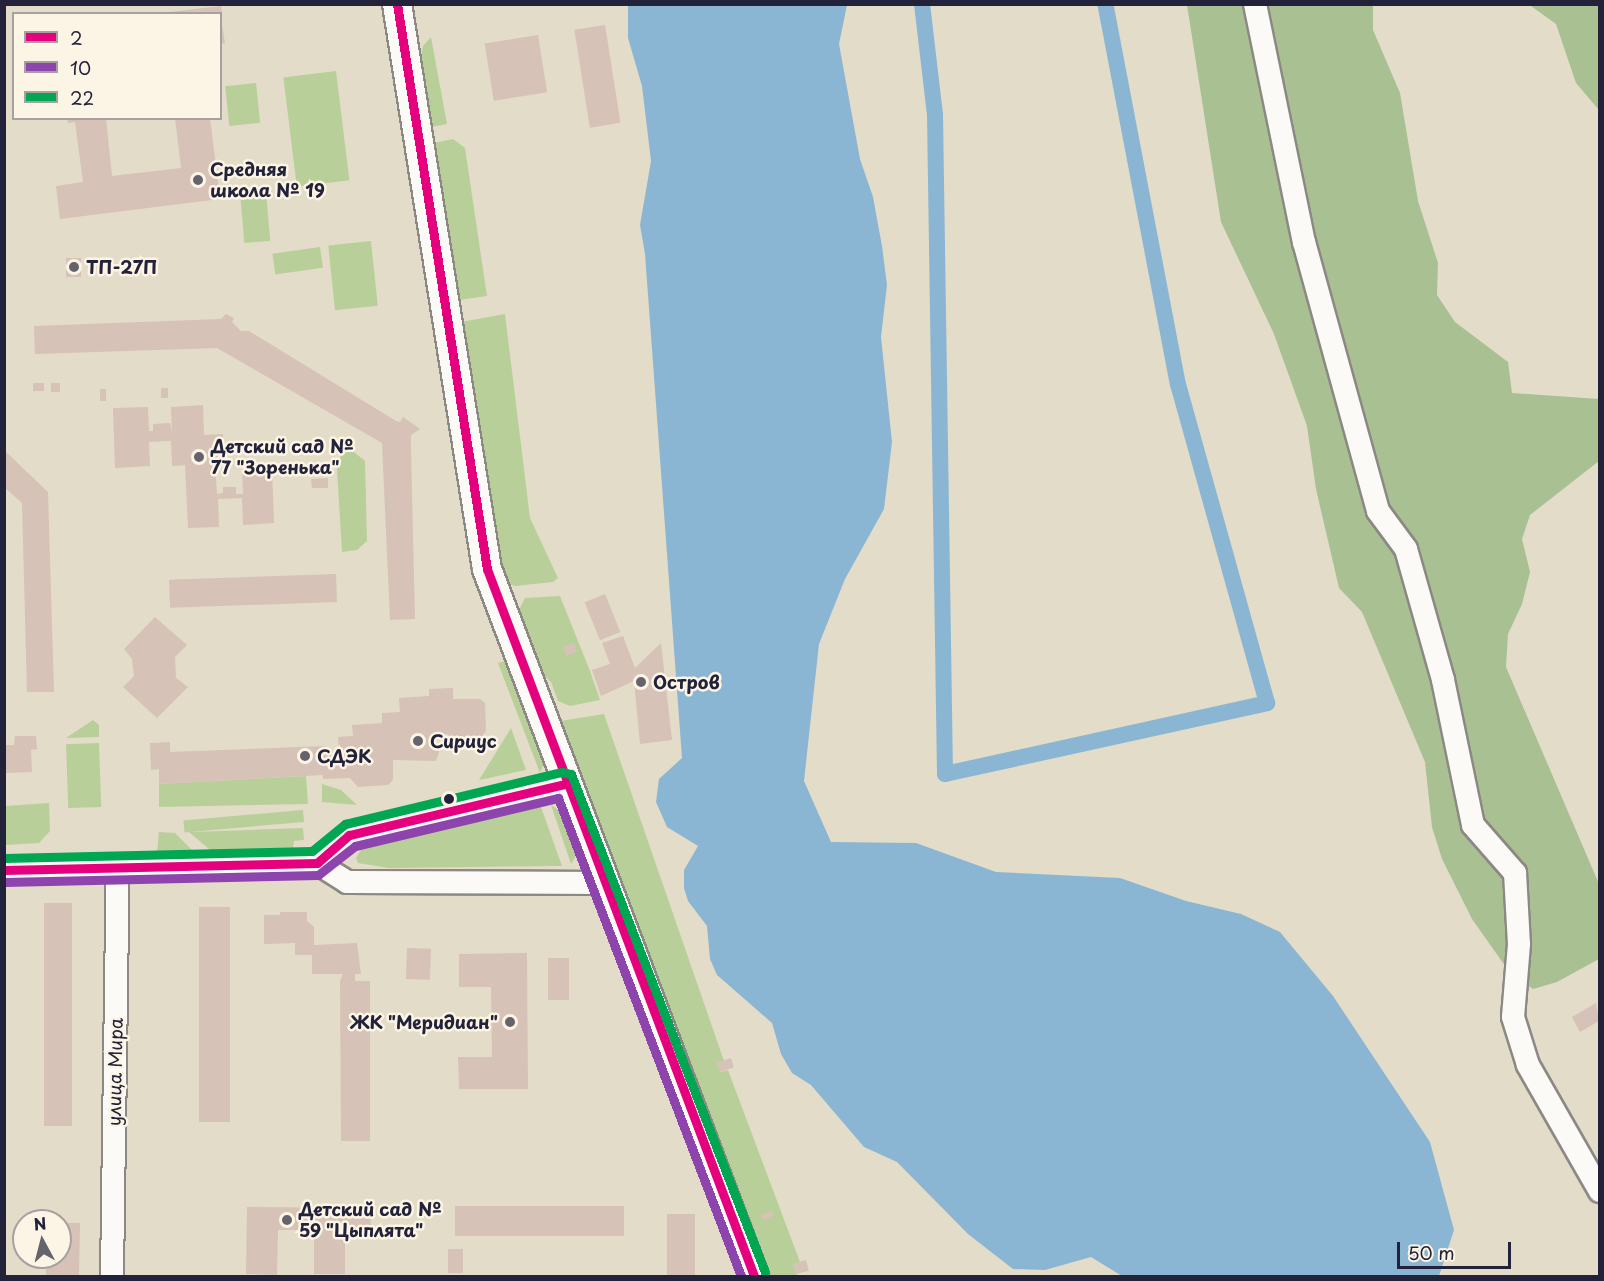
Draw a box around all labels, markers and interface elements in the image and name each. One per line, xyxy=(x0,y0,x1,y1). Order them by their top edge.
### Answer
legend xyxy=(12,12,222,120)
text: 2 xyxy=(70,24,83,51)
text: 10 xyxy=(70,54,91,81)
text: 22 xyxy=(70,84,94,111)
place label: Средняя школа № 19 xyxy=(210,159,325,201)
marker: Средняя школа № 19 xyxy=(191,173,205,187)
place label: ТП-27П xyxy=(86,256,157,278)
marker: ТП-27П xyxy=(67,260,81,274)
place label: Детский сад № 77 "Зоренька" xyxy=(211,436,354,478)
marker: Детский сад № 77 "Зоренька" xyxy=(192,450,206,464)
place label: Остров xyxy=(653,671,720,693)
marker: Остров xyxy=(634,675,648,689)
place label: Сириус xyxy=(430,730,497,752)
marker: Сириус xyxy=(411,734,425,748)
place label: СДЭК xyxy=(317,745,371,767)
marker: СДЭК xyxy=(298,749,312,763)
unlabelled marker xyxy=(443,793,455,805)
place label: ЖК "Меридиан" xyxy=(349,1011,498,1033)
marker: ЖК "Меридиан" xyxy=(503,1015,517,1029)
street label: улица Мира xyxy=(103,1017,127,1127)
place label: Детский сад № 59 "Цыплята" xyxy=(299,1199,442,1242)
north arrow xyxy=(12,1209,72,1269)
text: N xyxy=(32,1210,48,1236)
marker: Детский сад № 59 "Цыплята" xyxy=(280,1213,294,1227)
scale bar xyxy=(1400,1230,1514,1268)
text: 50 m xyxy=(1408,1239,1455,1266)

